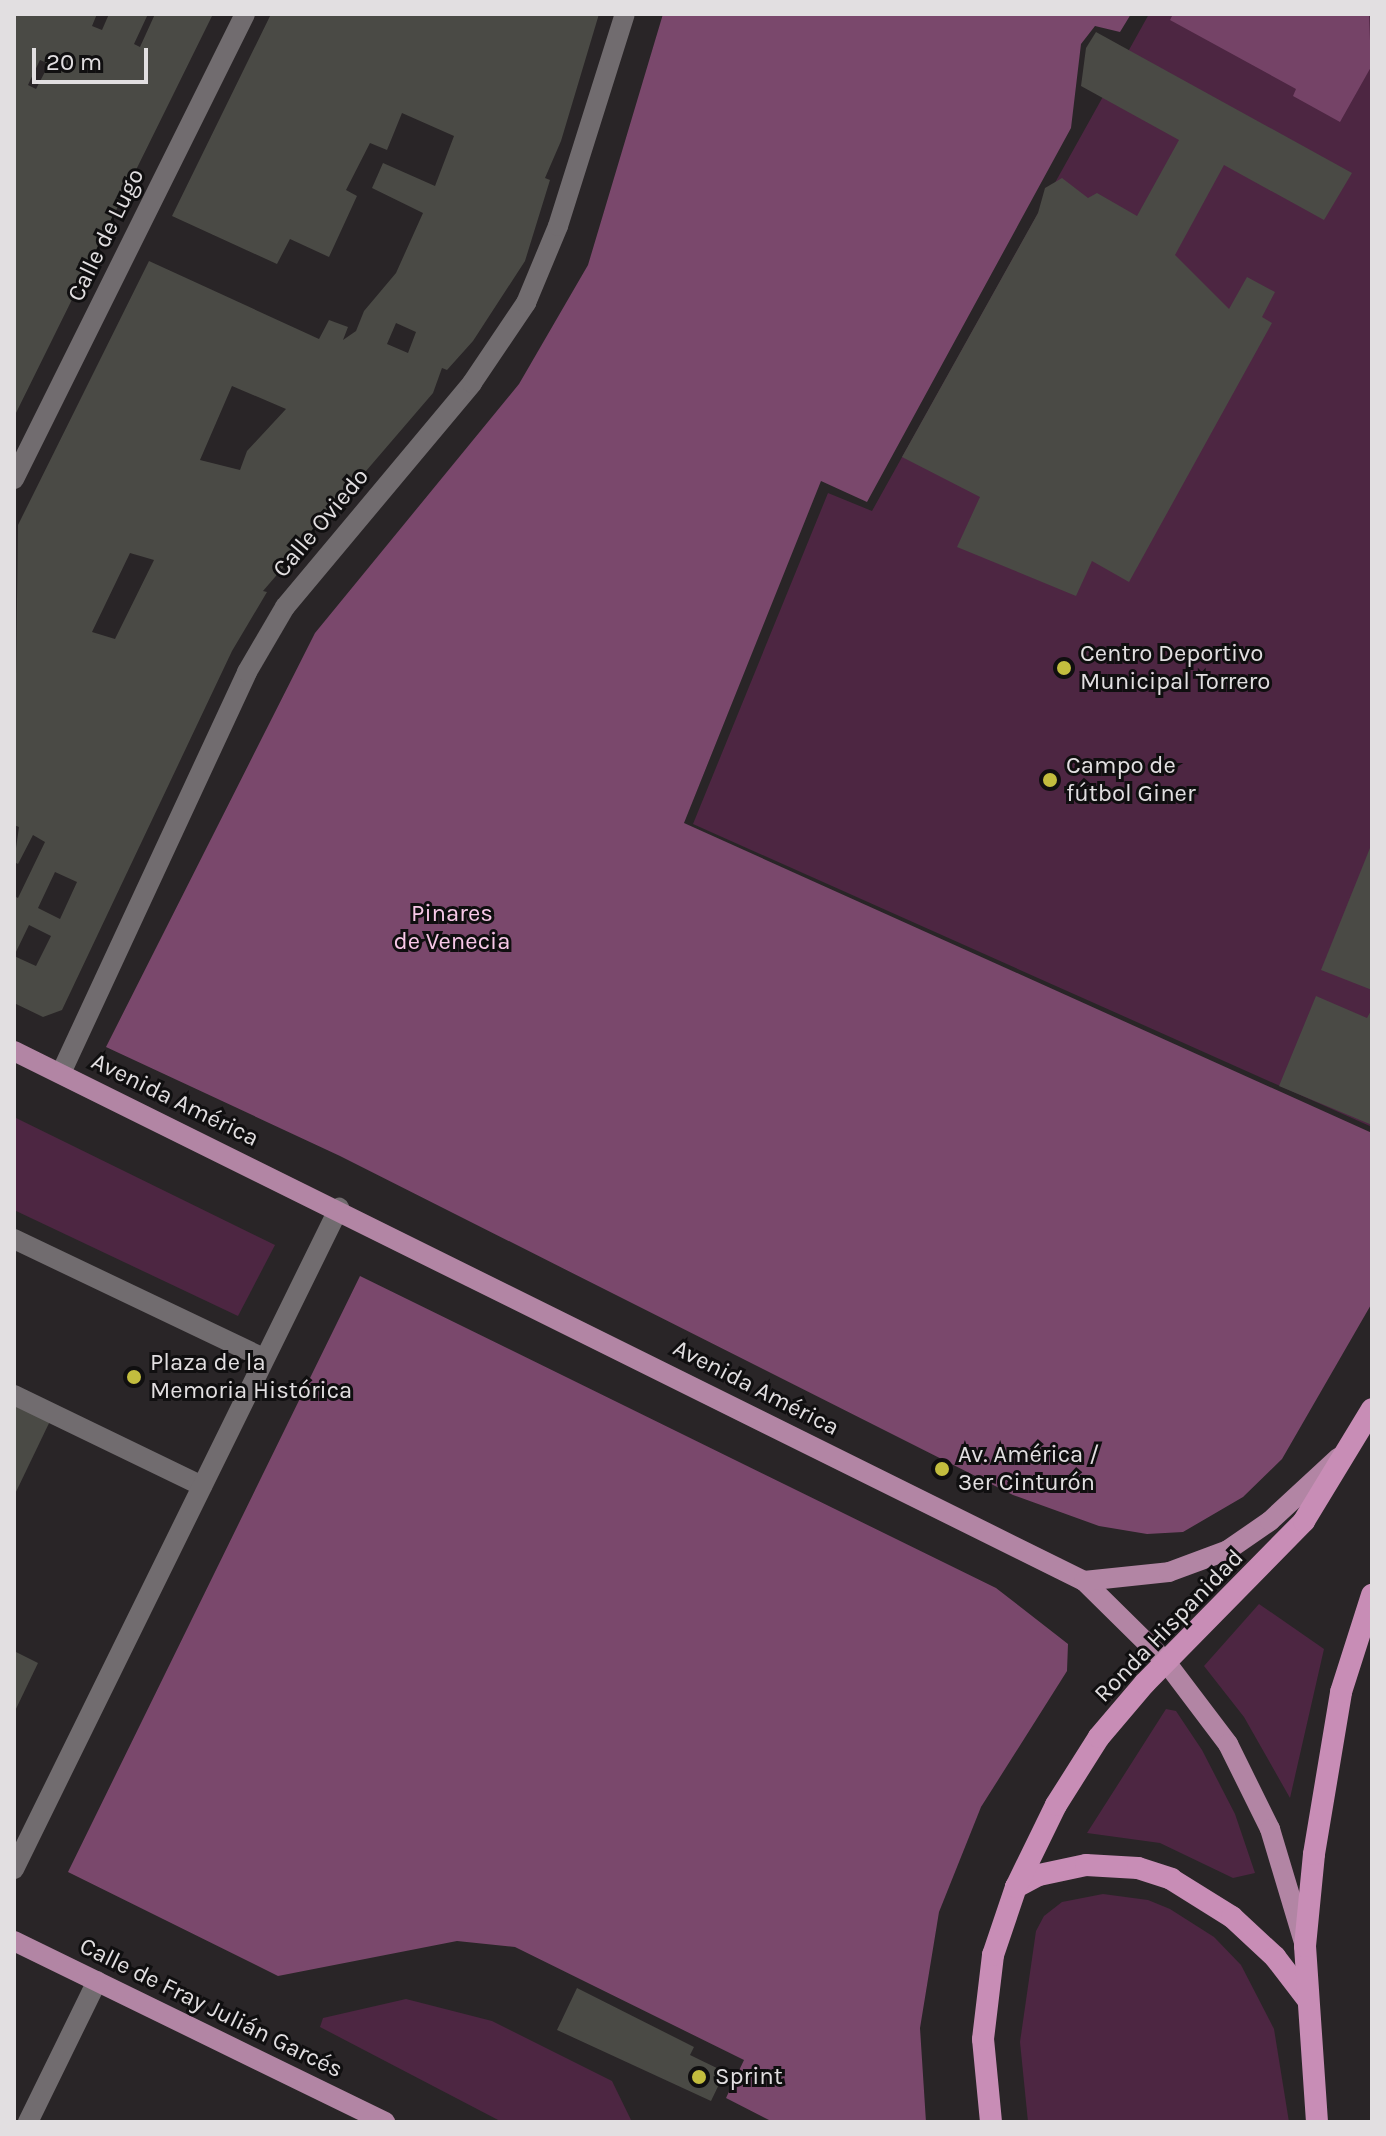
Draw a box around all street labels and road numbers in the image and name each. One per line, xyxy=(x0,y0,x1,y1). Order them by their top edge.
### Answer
street label: Calle de Lugo xyxy=(61,164,151,306)
street label: Calle Oviedo xyxy=(267,463,375,583)
street label: Avenida América xyxy=(87,1047,263,1153)
street label: Avenida América xyxy=(668,1334,844,1442)
street label: Ronda Hispanidad xyxy=(1089,1543,1249,1709)
street label: Calle de Fray Julián Garcés xyxy=(75,1932,347,2084)

